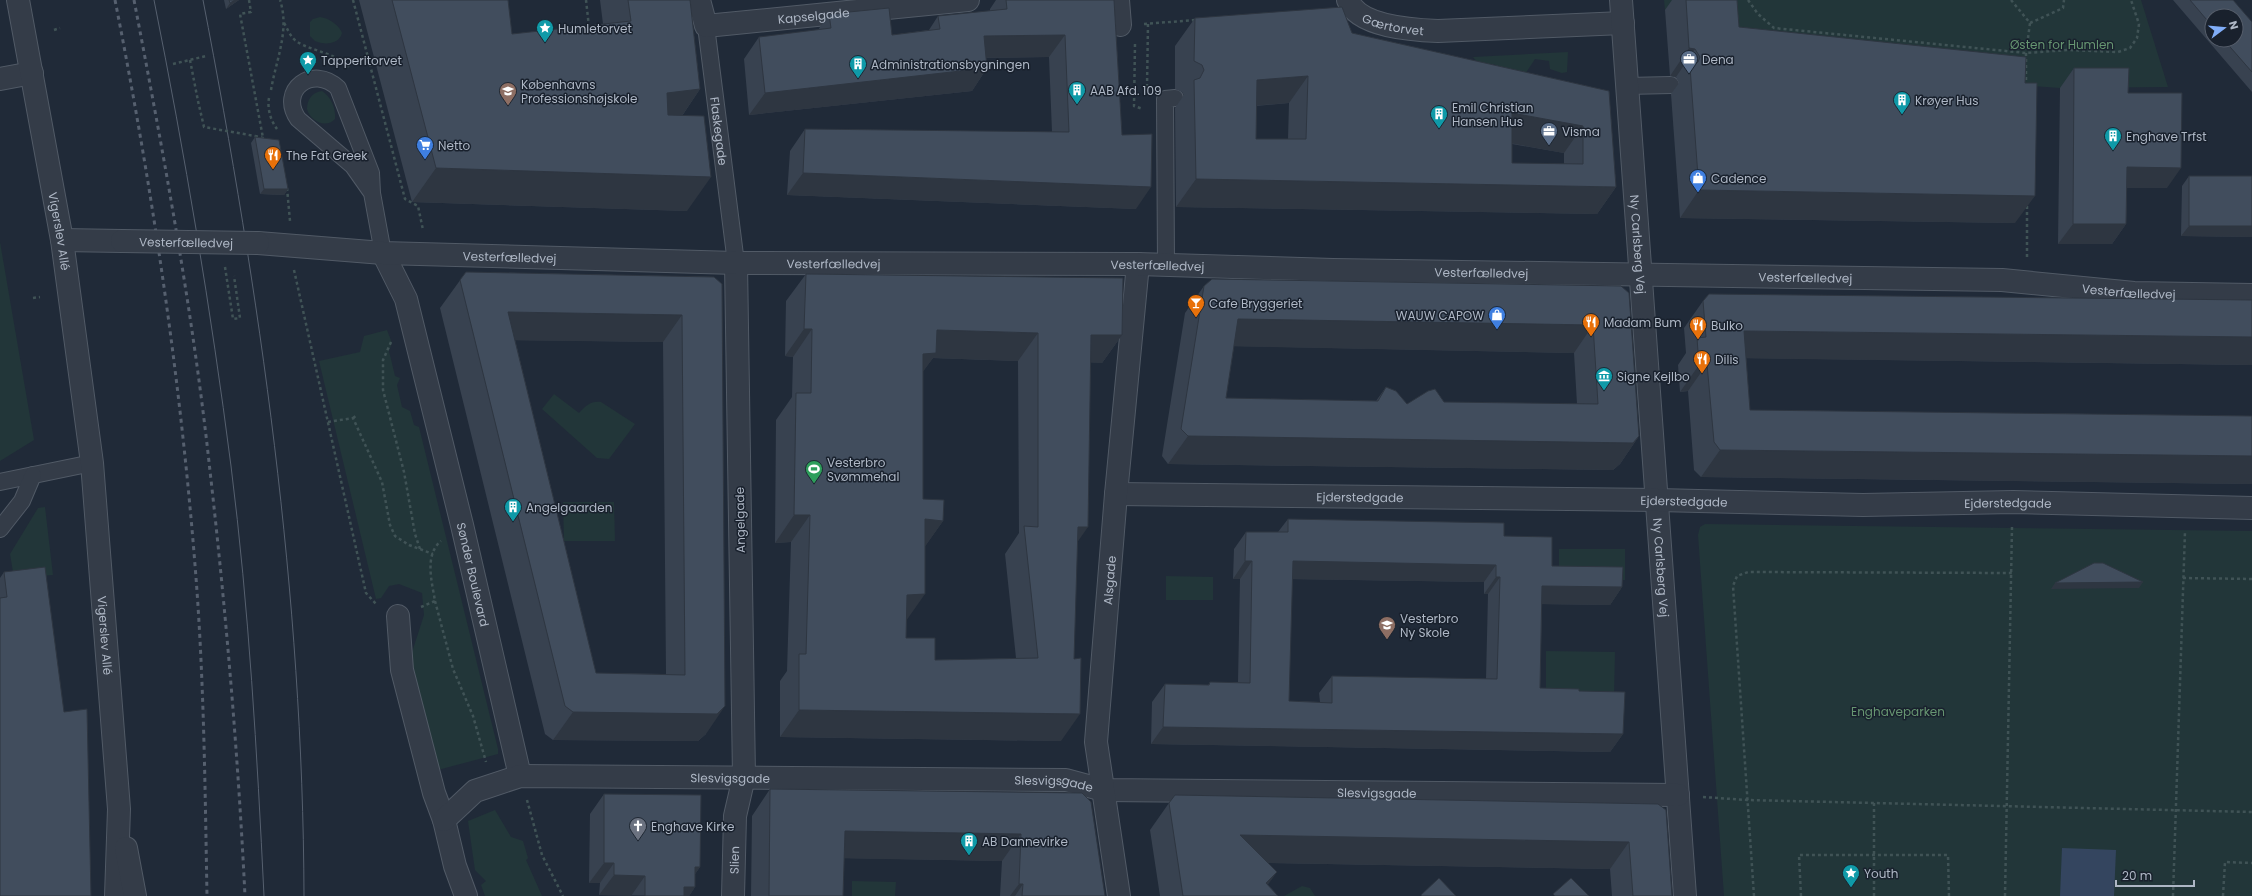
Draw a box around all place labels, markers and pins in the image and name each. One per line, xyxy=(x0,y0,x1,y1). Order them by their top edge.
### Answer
place icon: Humletorvet xyxy=(535,18,555,43)
place label: Humletorvet xyxy=(558,20,632,37)
office icon: Dena xyxy=(1679,49,1699,74)
place icon: Tapperitorvet xyxy=(298,50,318,75)
place label: Dena xyxy=(1702,51,1734,68)
place label: Tapperitorvet xyxy=(321,52,402,69)
building icon: Administrationsbygningen xyxy=(848,54,868,79)
place label: Administrationsbygningen xyxy=(871,56,1030,73)
place label: Københavns Professionshøjskole xyxy=(521,76,637,107)
building icon: AAB Afd. 109 xyxy=(1067,80,1087,105)
school or university icon: Københavns Professionshøjskole xyxy=(498,81,518,106)
place label: AAB Afd. 109 xyxy=(1090,82,1162,99)
building icon: Krøyer Hus xyxy=(1892,90,1912,115)
place label: Krøyer Hus xyxy=(1915,92,1978,109)
place label: Emil Christian Hansen Hus xyxy=(1452,99,1533,130)
building icon: Emil Christian Hansen Hus xyxy=(1429,104,1449,129)
office icon: Visma xyxy=(1539,121,1559,146)
place label: Visma xyxy=(1562,123,1600,140)
building icon: Enghave Trfst xyxy=(2103,126,2123,151)
place label: Enghave Trfst xyxy=(2126,128,2207,145)
supermarket icon: Netto xyxy=(415,135,435,160)
place label: Netto xyxy=(438,137,471,154)
restaurant icon: The Fat Greek xyxy=(263,145,283,170)
place label: The Fat Greek xyxy=(286,147,368,164)
shop icon: Cadence xyxy=(1688,168,1708,193)
place label: Cadence xyxy=(1711,170,1766,187)
bar icon: Cafe Bryggeriet xyxy=(1186,293,1206,318)
place label: Cafe Bryggeriet xyxy=(1209,295,1302,312)
shop icon: WAUW CAPOW xyxy=(1487,305,1507,330)
place label: WAUW CAPOW xyxy=(1396,307,1484,324)
restaurant icon: Madam Bum xyxy=(1581,312,1601,337)
place label: Madam Bum xyxy=(1604,314,1682,331)
restaurant icon: Bulko xyxy=(1688,315,1708,340)
place label: Bulko xyxy=(1711,317,1743,334)
restaurant icon: Dilis xyxy=(1692,349,1712,374)
place label: Dilis xyxy=(1715,351,1739,368)
museum icon: Signe Kejlbo xyxy=(1594,366,1614,391)
place label: Signe Kejlbo xyxy=(1617,368,1690,385)
place label: Vesterbro Svømmehal xyxy=(827,454,899,485)
sports icon: Vesterbro Svømmehal xyxy=(804,459,824,484)
building icon: Angelgaarden xyxy=(503,497,523,522)
place label: Angelgaarden xyxy=(526,499,612,516)
place label: Vesterbro Ny Skole xyxy=(1400,610,1459,641)
school or university icon: Vesterbro Ny Skole xyxy=(1377,615,1397,640)
church icon: Enghave Kirke xyxy=(628,816,648,841)
place label: Enghave Kirke xyxy=(651,818,734,835)
building icon: AB Dannevirke xyxy=(959,831,979,856)
place label: AB Dannevirke xyxy=(982,833,1068,850)
place icon: Youth xyxy=(1841,863,1861,888)
place label: Youth xyxy=(1864,865,1898,882)

